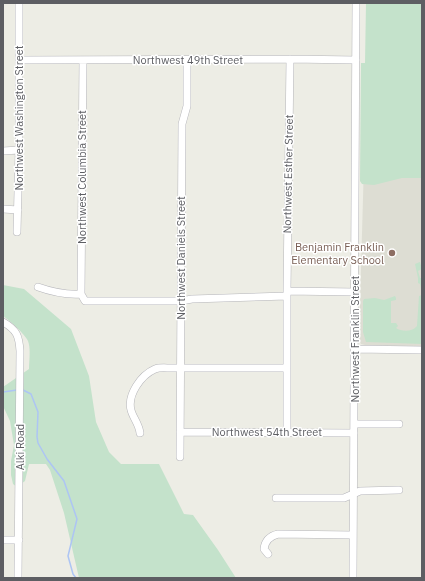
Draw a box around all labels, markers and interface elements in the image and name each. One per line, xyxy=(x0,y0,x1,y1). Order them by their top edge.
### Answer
street label: Northwest Washington Street xyxy=(12,45,26,191)
street label: Northwest 49th Street xyxy=(133,53,243,67)
street label: Northwest Columbia Street xyxy=(75,110,89,244)
street label: Northwest Esther Street xyxy=(280,114,296,234)
street label: Northwest Daniels Street xyxy=(174,196,188,320)
place label: Benjamin Franklin Elementary School xyxy=(291,240,384,267)
marker: Benjamin Franklin Elementary School xyxy=(387,248,397,258)
street label: Northwest Franklin Street xyxy=(348,275,362,402)
street label: Alki Road xyxy=(13,424,27,470)
street label: Northwest 54th Street xyxy=(212,425,322,439)

